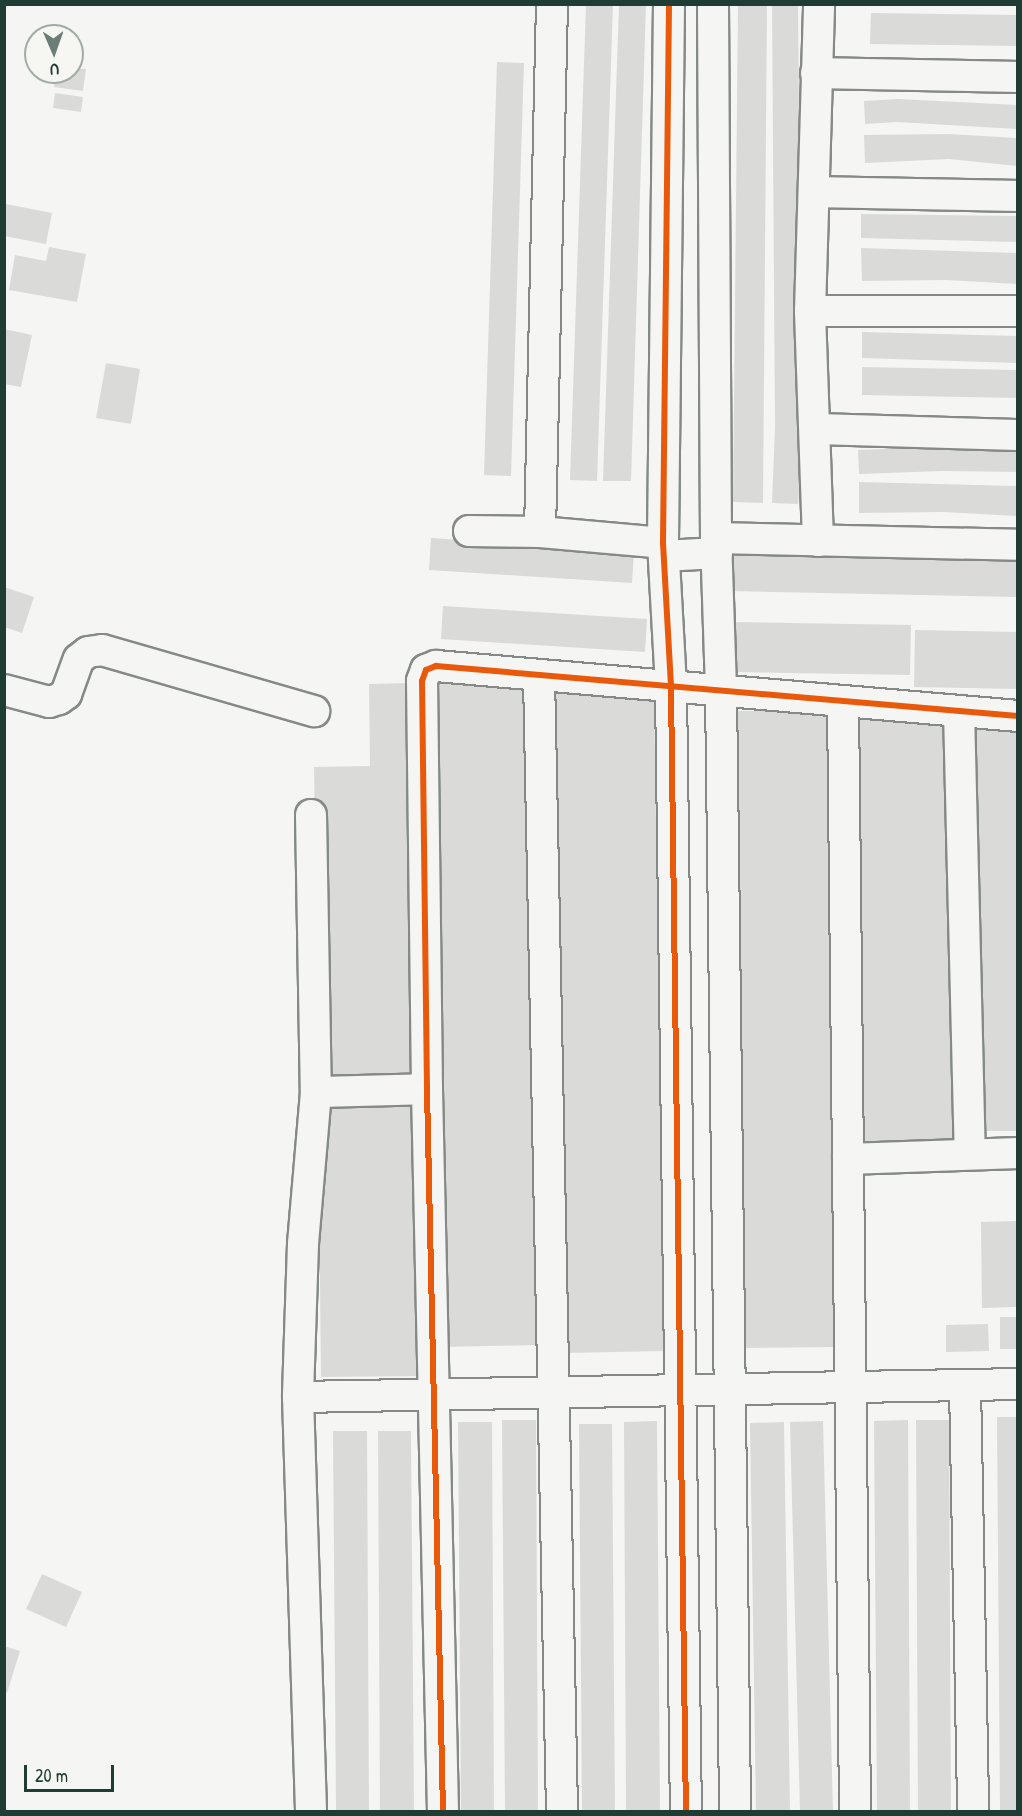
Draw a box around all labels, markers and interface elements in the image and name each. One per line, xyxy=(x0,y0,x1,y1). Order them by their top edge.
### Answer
north arrow xyxy=(24,24,84,84)
text: U xyxy=(50,59,59,81)
scale bar xyxy=(27,1753,117,1791)
text: 20 m xyxy=(35,1763,68,1788)

